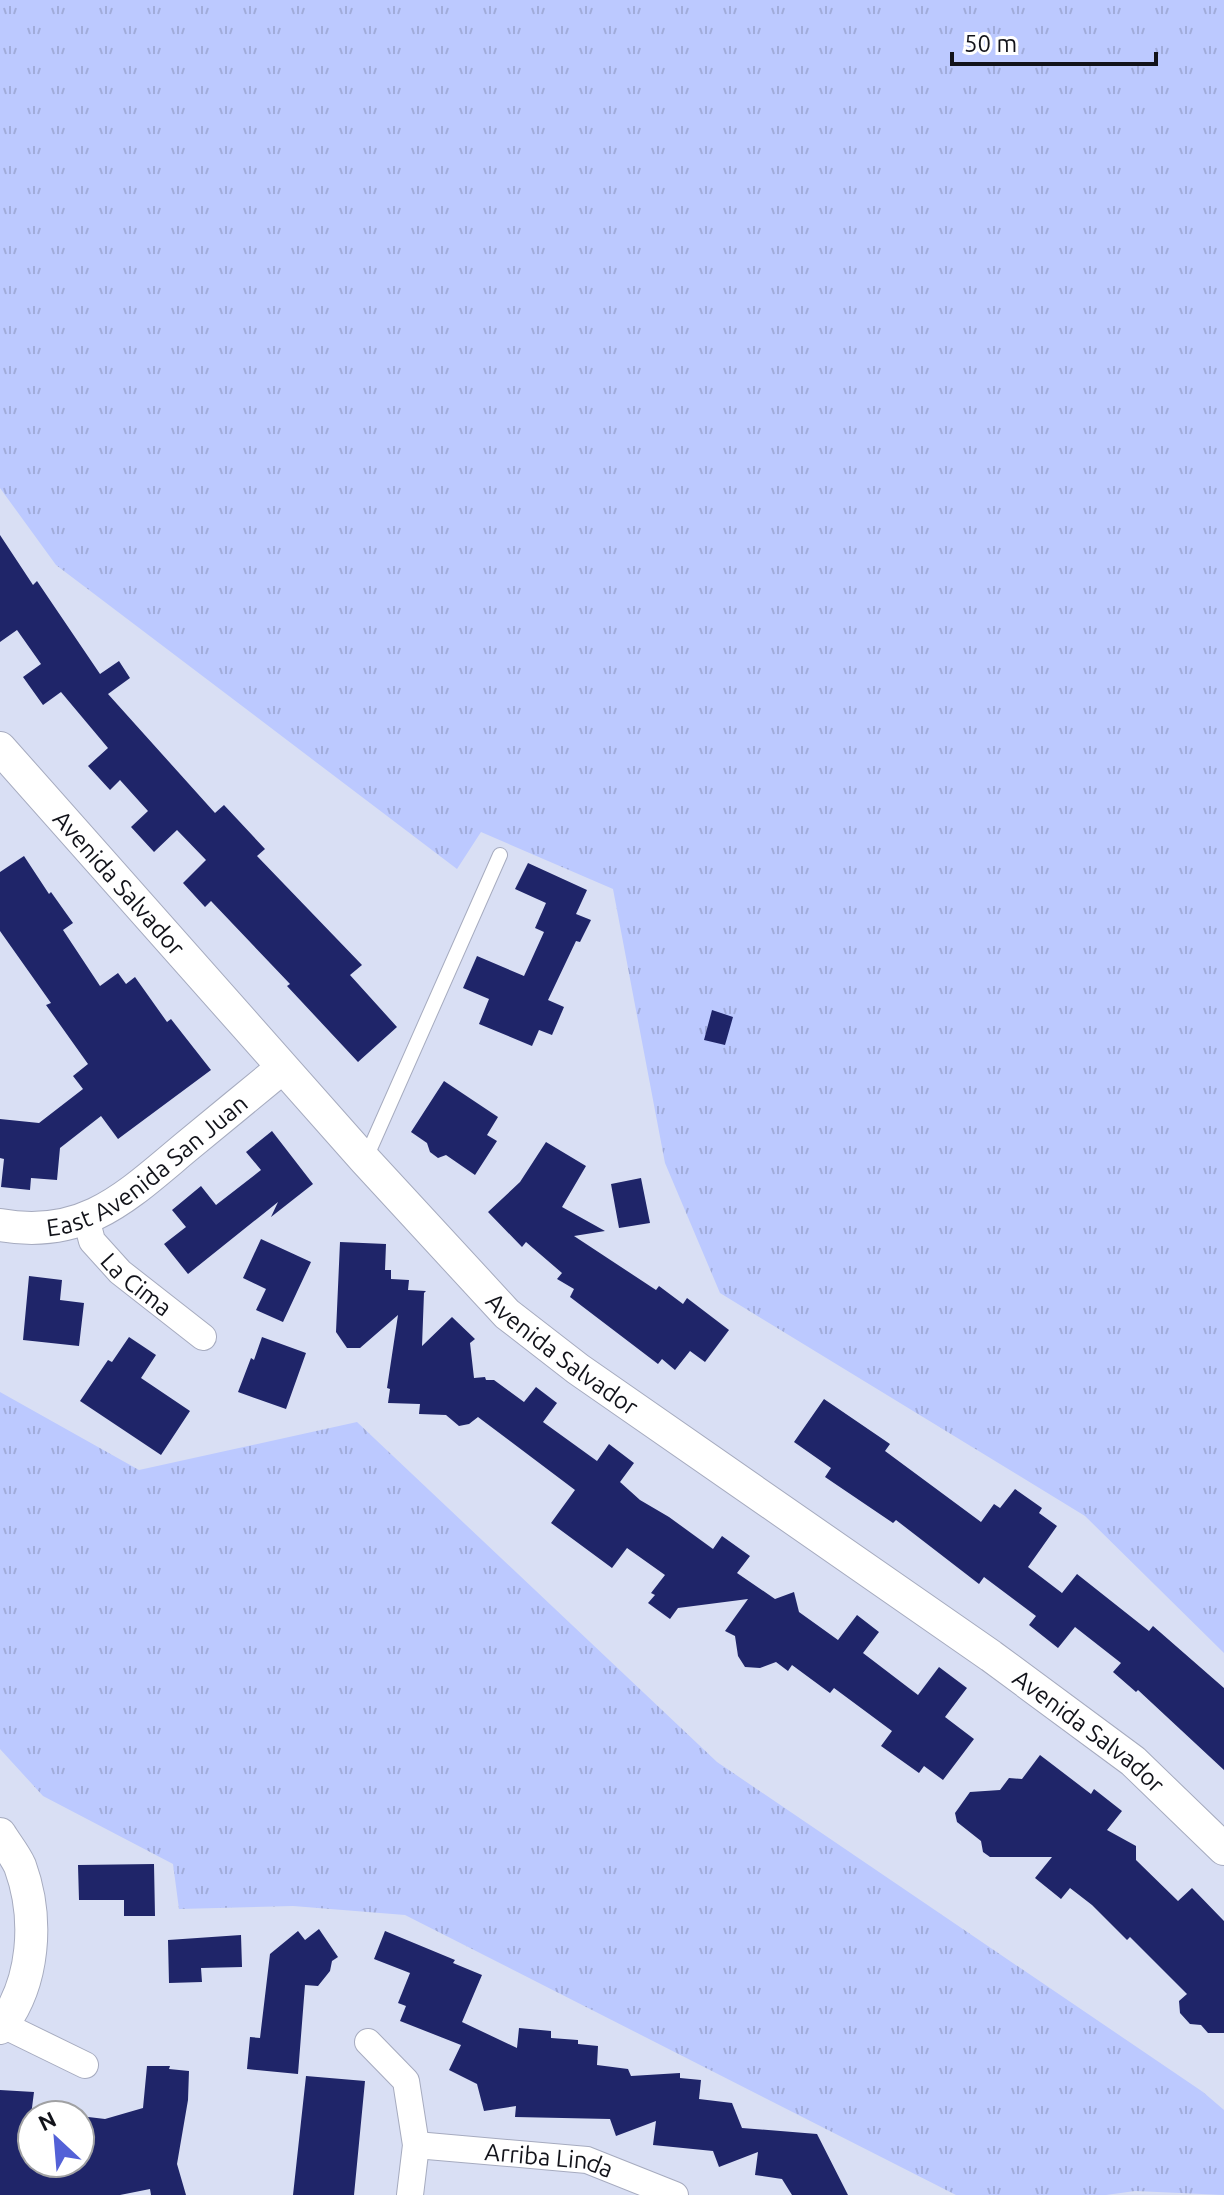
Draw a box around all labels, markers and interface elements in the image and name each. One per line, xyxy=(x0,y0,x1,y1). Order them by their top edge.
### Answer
scale bar xyxy=(952,16,1156,66)
text: 50 m xyxy=(964,30,1017,57)
street label: Avenida Salvador xyxy=(48,805,191,961)
street label: East Avenida San Juan xyxy=(45,1089,252,1241)
street label: La Cima xyxy=(96,1247,177,1321)
street label: Avenida Salvador xyxy=(481,1287,643,1420)
street label: Avenida Salvador xyxy=(1008,1664,1170,1798)
north arrow xyxy=(16,2099,96,2179)
text: N xyxy=(34,2106,60,2135)
street label: Arriba Linda xyxy=(484,2138,617,2183)

